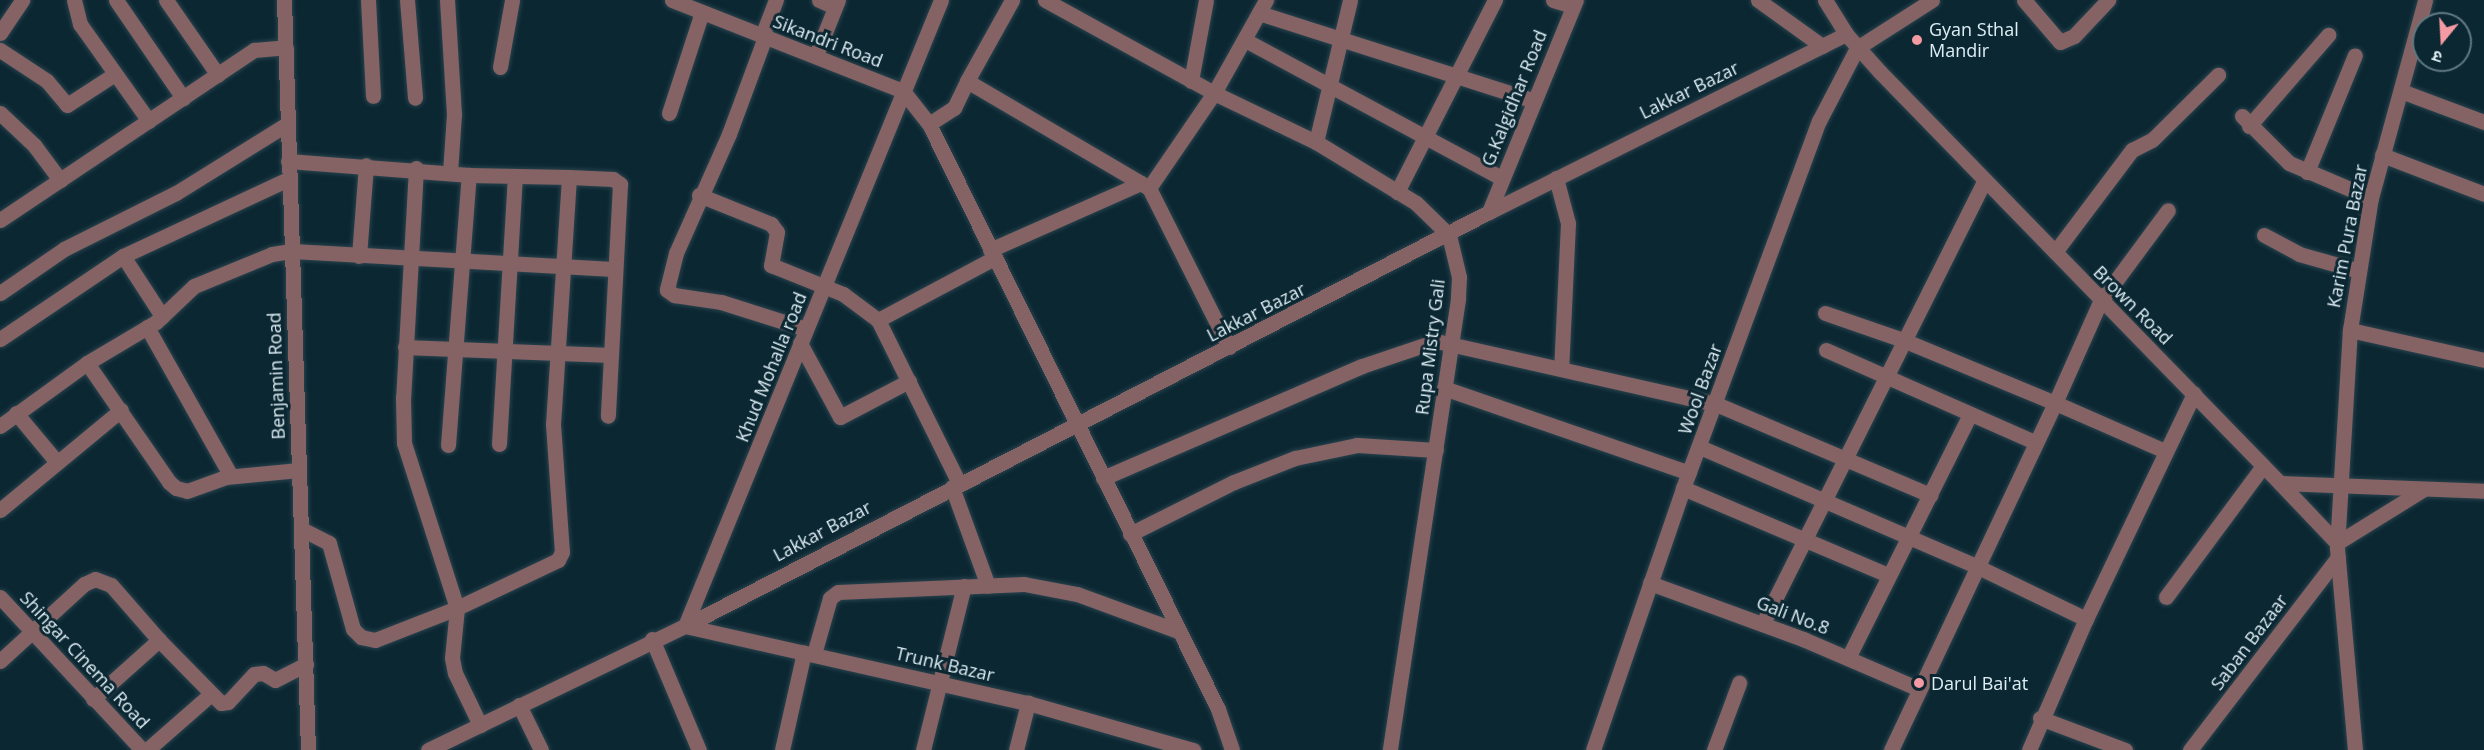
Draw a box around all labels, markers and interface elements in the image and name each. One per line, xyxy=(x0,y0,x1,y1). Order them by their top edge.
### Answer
street label: Sikandri Road xyxy=(770,10,886,72)
north arrow xyxy=(2412,12,2472,72)
place label: Gyan Sthal Mandir xyxy=(1929,19,2019,62)
street label: G.Kalgidhar Road xyxy=(1477,27,1551,169)
marker: Gyan Sthal Mandir xyxy=(1910,33,1924,47)
text: उ xyxy=(2429,45,2445,69)
street label: Lakkar Bazar xyxy=(1636,57,1742,123)
street label: Karim Pura Bazar xyxy=(2323,162,2371,310)
street label: Brown Road xyxy=(2089,261,2177,349)
street label: Lakkar Bazar xyxy=(1203,278,1309,346)
street label: Rupa Mistry Gali xyxy=(1411,278,1449,416)
street label: Khud Mohalla road xyxy=(731,289,811,445)
street label: Benjamin Road xyxy=(263,312,289,440)
street label: Wool Bazar xyxy=(1674,341,1726,437)
street label: Lakkar Bazar xyxy=(769,496,875,566)
street label: Shingar Cinema Road xyxy=(16,587,154,733)
street label: Saban Bazaar xyxy=(2206,590,2292,694)
street label: Gali No.8 xyxy=(1754,591,1832,639)
street label: Trunk Bazar xyxy=(893,642,997,686)
place label: Darul Bai'at xyxy=(1931,672,2028,694)
marker: Darul Bai'at xyxy=(1912,676,1926,690)

